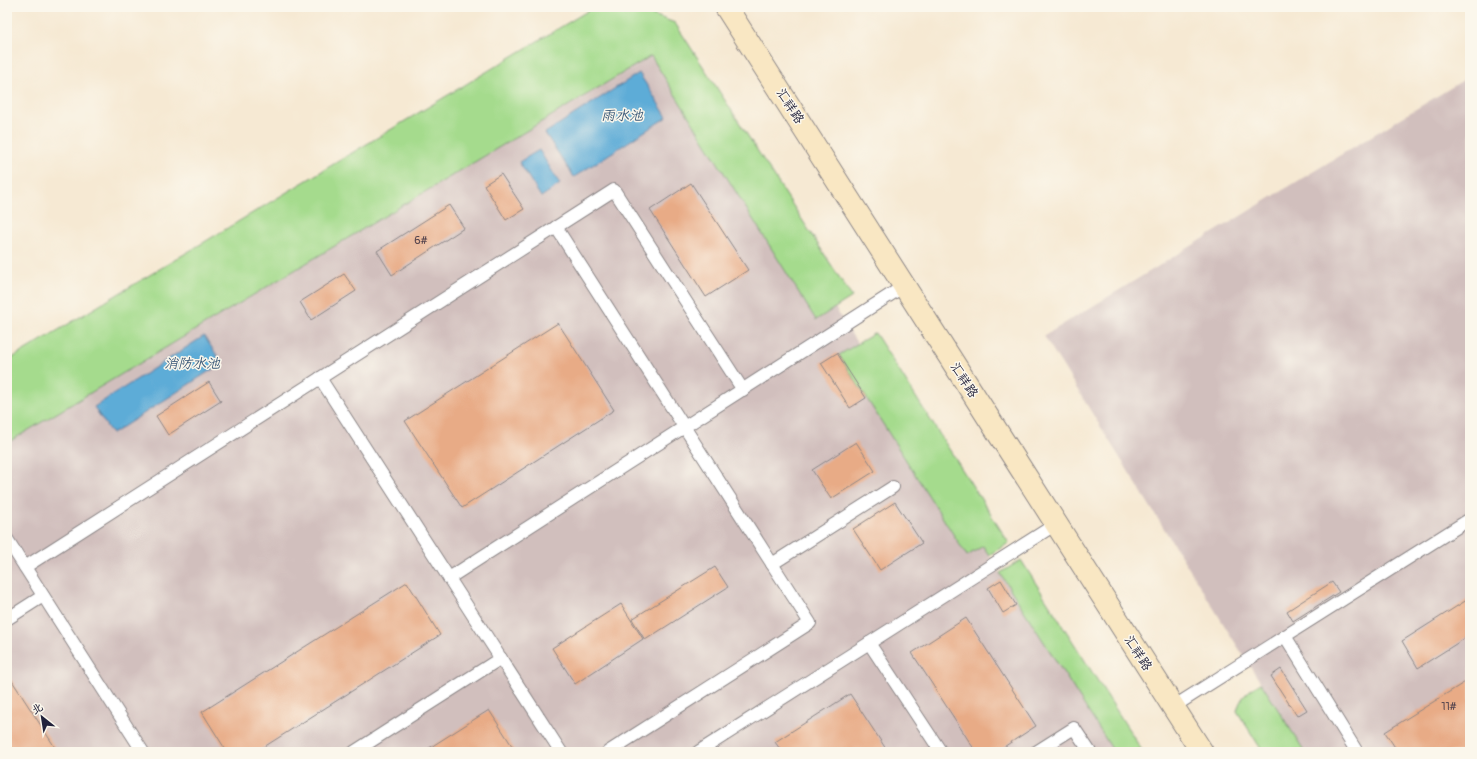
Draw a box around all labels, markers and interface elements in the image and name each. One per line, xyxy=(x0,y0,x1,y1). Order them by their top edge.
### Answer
street label: 汇祥路 xyxy=(773,85,807,127)
water label: 雨水池 xyxy=(601,107,644,124)
house number: 6# xyxy=(414,234,428,247)
water label: 消防水池 xyxy=(164,355,221,372)
street label: 汇祥路 xyxy=(947,359,981,401)
street label: 汇祥路 xyxy=(1121,632,1155,674)
north arrow xyxy=(22,697,62,737)
text: 北 xyxy=(29,700,45,717)
house number: 11# xyxy=(1441,700,1457,713)

